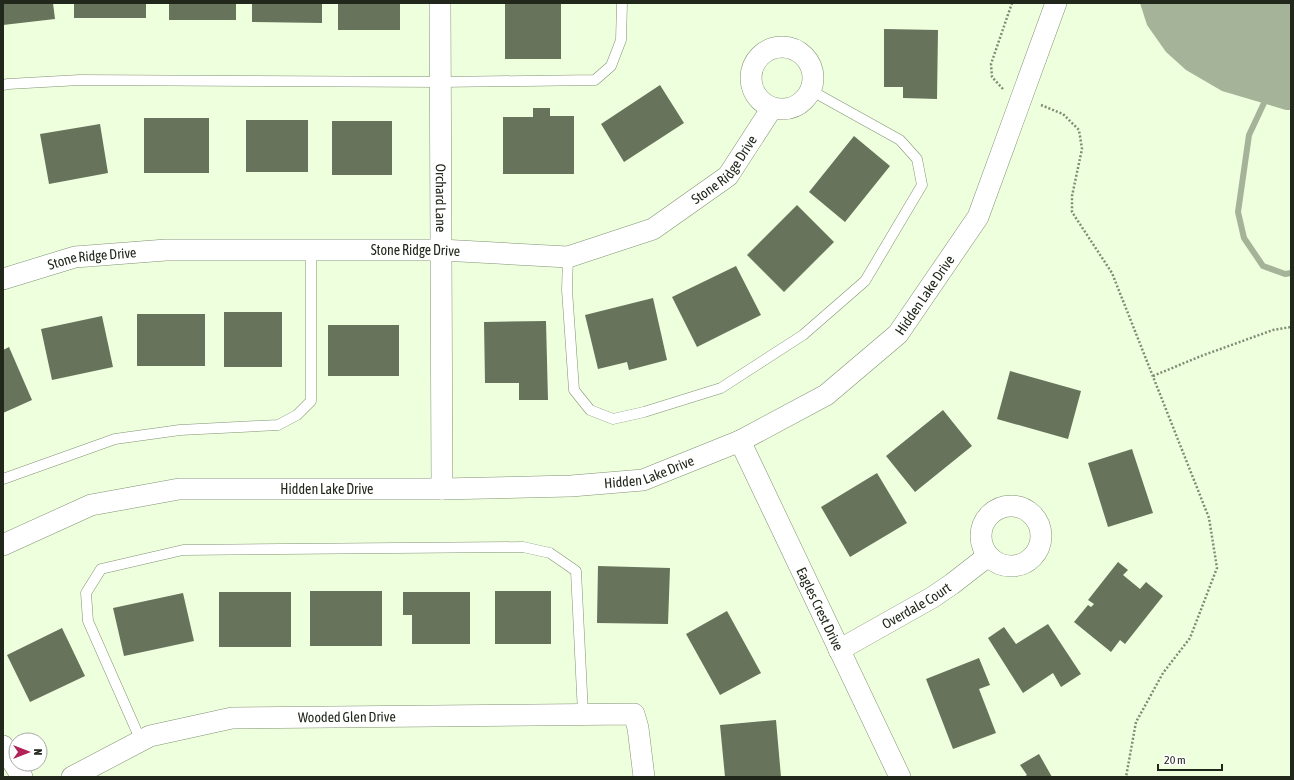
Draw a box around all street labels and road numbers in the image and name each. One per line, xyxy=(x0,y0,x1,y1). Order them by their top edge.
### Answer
street label: Stone Ridge Drive xyxy=(688,132,760,207)
street label: Orchard Lane xyxy=(433,164,449,232)
street label: Stone Ridge Drive xyxy=(371,242,461,259)
street label: Stone Ridge Drive xyxy=(46,244,137,273)
street label: Hidden Lake Drive xyxy=(892,252,957,338)
street label: Hidden Lake Drive xyxy=(604,452,696,491)
street label: Hidden Lake Drive xyxy=(280,481,373,497)
street label: Eagles Crest Drive xyxy=(793,565,847,653)
street label: Overdale Court xyxy=(879,579,954,632)
street label: Wooded Glen Drive xyxy=(298,708,396,725)

